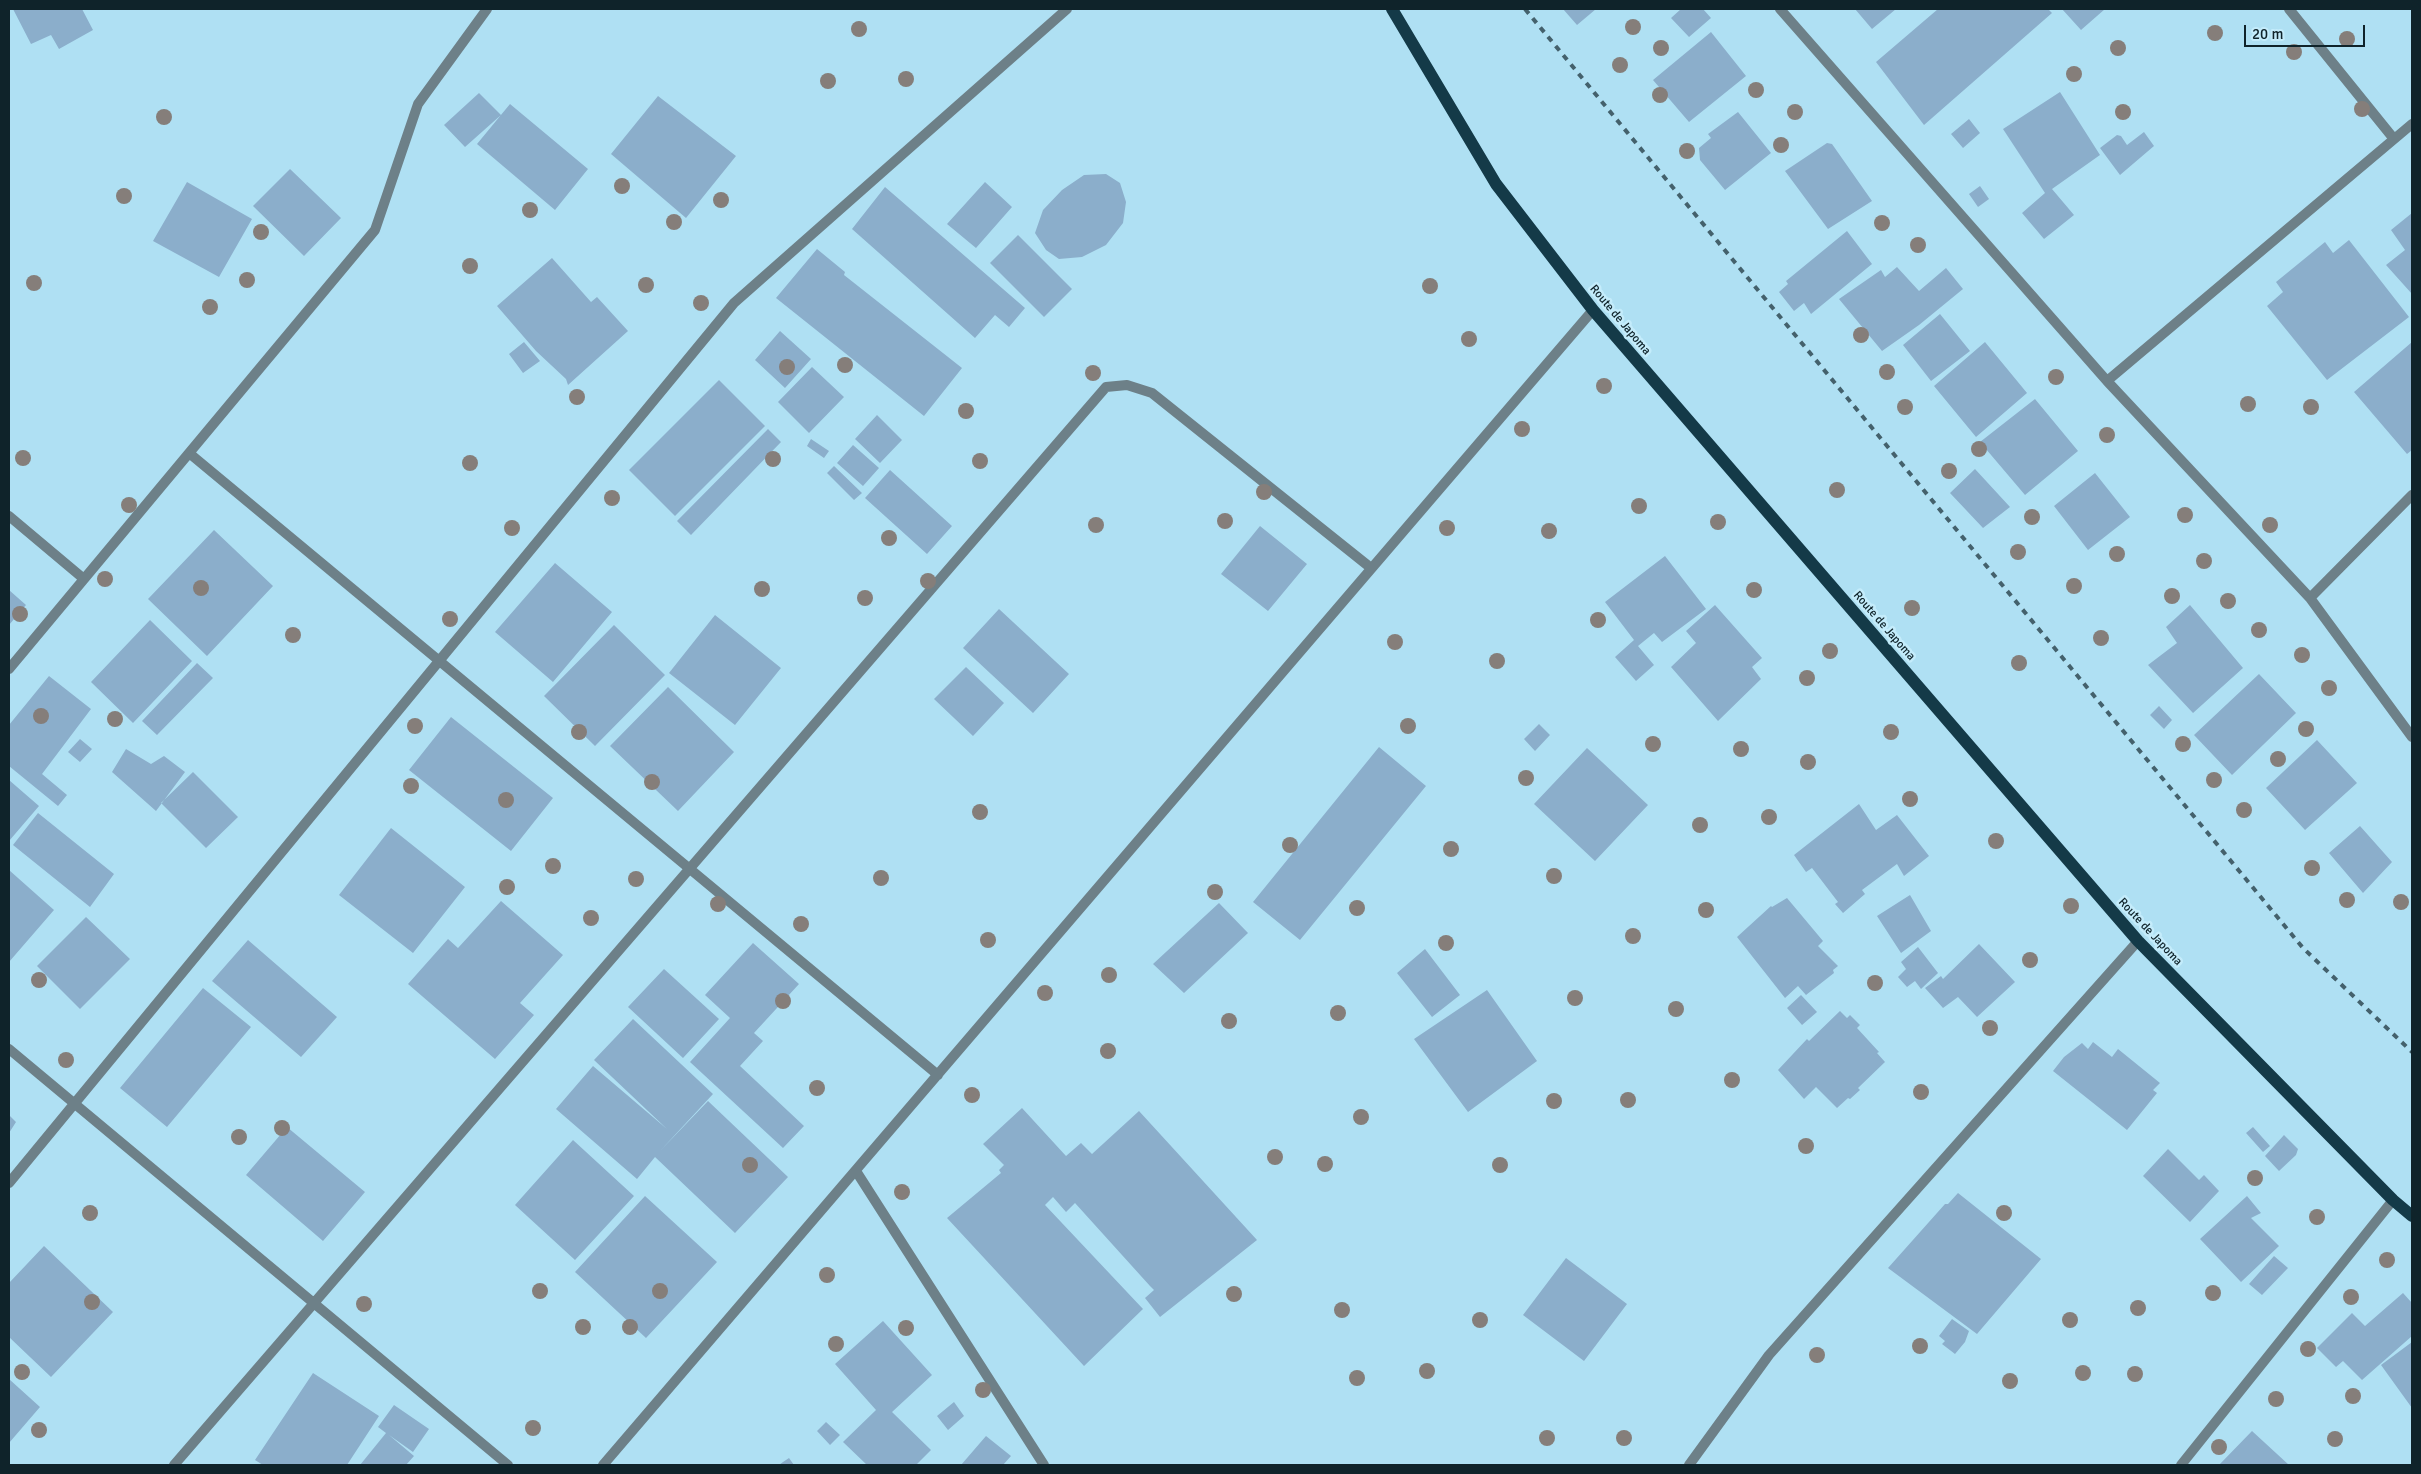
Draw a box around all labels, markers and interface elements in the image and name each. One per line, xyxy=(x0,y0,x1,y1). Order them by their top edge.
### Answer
scale bar xyxy=(2246,15,2367,47)
text: 20 m xyxy=(2252,25,2283,43)
street label: Route de Japoma xyxy=(1587,282,1653,358)
street label: Route de Japoma xyxy=(1850,588,1918,664)
street label: Route de Japoma xyxy=(2115,895,2185,969)

